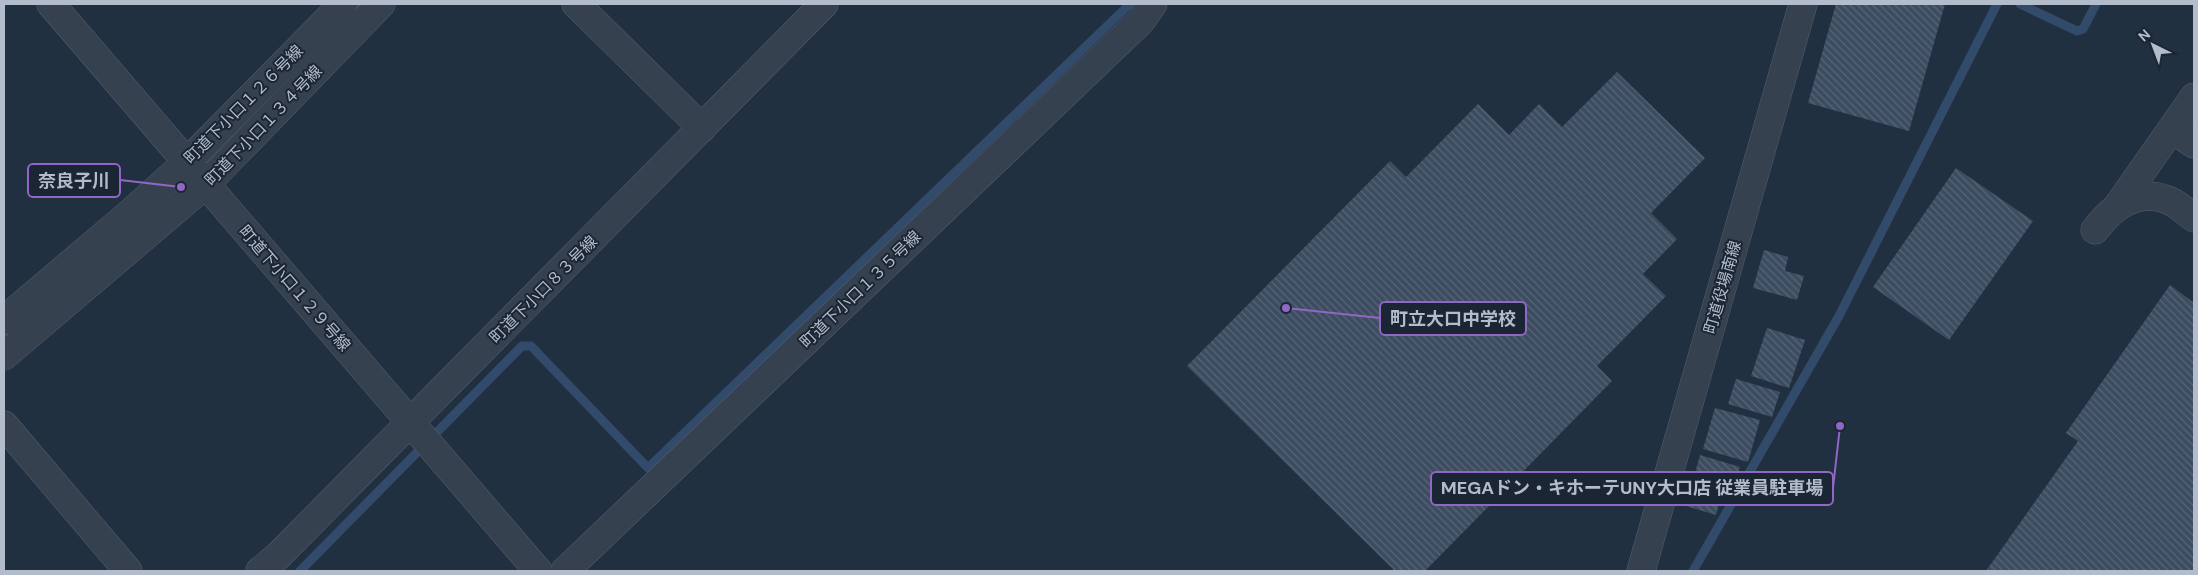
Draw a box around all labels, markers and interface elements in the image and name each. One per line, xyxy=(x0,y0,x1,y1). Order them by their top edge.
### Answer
north arrow xyxy=(2128,20,2178,70)
text: N xyxy=(2134,25,2154,45)
street label: 町道下小口１２６号線 xyxy=(179,40,307,168)
street label: 町道下小口１３４号線 xyxy=(200,61,326,190)
callout: 奈良子川 xyxy=(28,164,120,197)
text: 奈良子川 xyxy=(38,169,110,193)
street label: 町道下小口１２９号線 xyxy=(234,221,355,356)
street label: 町道下小口１３５号線 xyxy=(796,226,925,352)
street label: 町道下小口８３号線 xyxy=(485,231,602,348)
street label: 町道役場南線 xyxy=(1699,238,1746,336)
callout: 町立大口中学校 xyxy=(1380,302,1526,335)
text: 町立大口中学校 xyxy=(1390,307,1516,331)
callout: MEGAドン・キホーテUNY大口店 従業員駐車場 xyxy=(1431,472,1833,505)
text: MEGAドン・キホーテUNY大口店 従業員駐車場 xyxy=(1441,476,1823,500)

